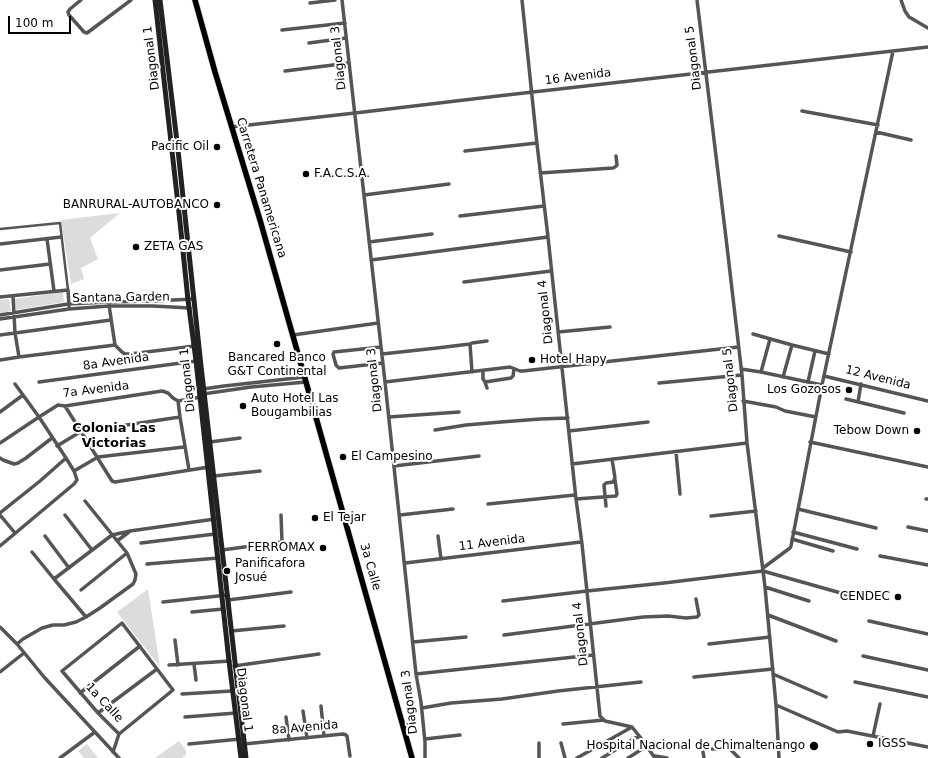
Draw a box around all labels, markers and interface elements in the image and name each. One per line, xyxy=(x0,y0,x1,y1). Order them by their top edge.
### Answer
scale bar xyxy=(10,8,73,34)
text: 100 m xyxy=(15,16,53,30)
street label: Diagonal 1 xyxy=(141,25,163,91)
street label: Diagonal 3 xyxy=(328,25,350,91)
street label: Diagonal 5 xyxy=(683,25,705,91)
street label: 16 Avenida xyxy=(544,66,612,88)
street label: Carretera Panamericana xyxy=(233,116,289,260)
place label: Pacific Oil xyxy=(151,140,209,154)
marker: Pacific Oil xyxy=(212,142,222,152)
place label: F.A.C.S.A. xyxy=(314,167,370,181)
marker: F.A.C.S.A. xyxy=(301,169,311,179)
place label: BANRURAL-AUTOBANCO xyxy=(63,198,209,212)
marker: BANRURAL-AUTOBANCO xyxy=(212,200,222,210)
place label: ZETA GAS xyxy=(144,240,203,254)
marker: ZETA GAS xyxy=(131,242,141,252)
street label: Diagonal 4 xyxy=(535,279,557,345)
street label: Santana Garden xyxy=(72,290,170,306)
marker: Bancared Banco G&T Continental xyxy=(272,339,282,349)
street label: Diagonal 1 xyxy=(177,347,199,413)
street label: Diagonal 3 xyxy=(364,347,386,413)
street label: Diagonal 5 xyxy=(720,347,742,413)
street label: 8a Avenida xyxy=(82,350,150,374)
place label: Bancared Banco G&T Continental xyxy=(227,351,327,379)
place label: Hotel Hapy xyxy=(540,353,607,367)
marker: Hotel Hapy xyxy=(527,355,537,365)
street label: 12 Avenida xyxy=(844,363,912,393)
street label: 7a Avenida xyxy=(62,379,130,401)
place label: Los Gozosos xyxy=(767,383,841,397)
marker: Los Gozosos xyxy=(844,385,854,395)
place label: Auto Hotel Las Bougambilias xyxy=(251,392,339,420)
marker: Auto Hotel Las Bougambilias xyxy=(238,401,248,411)
district label: Colonia Las Victorias xyxy=(72,421,156,452)
place label: Tebow Down xyxy=(834,424,909,438)
marker: Tebow Down xyxy=(912,426,922,436)
place label: El Campesino xyxy=(351,450,433,464)
marker: El Campesino xyxy=(338,452,348,462)
place label: El Tejar xyxy=(323,511,366,525)
marker: El Tejar xyxy=(310,513,320,523)
street label: 11 Avenida xyxy=(458,532,526,554)
place label: FERROMAX xyxy=(248,541,315,555)
street label: 3a Calle xyxy=(356,542,384,592)
marker: FERROMAX xyxy=(318,543,328,553)
place label: Panificafora Josué xyxy=(235,557,305,585)
marker: Panificafora Josué xyxy=(222,566,232,576)
place label: CENDEC xyxy=(840,590,890,604)
marker: CENDEC xyxy=(893,592,903,602)
street label: Diagonal 4 xyxy=(570,601,592,667)
street label: Diagonal 1 xyxy=(233,667,255,733)
street label: Diagonal 3 xyxy=(399,669,421,735)
street label: 1a Calle xyxy=(82,680,126,726)
street label: 8a Avenida xyxy=(271,718,339,738)
place label: IGSS xyxy=(878,737,906,751)
place label: Hospital Nacional de Chimaltenango xyxy=(586,739,805,753)
marker: IGSS xyxy=(865,739,875,749)
marker: Hospital Nacional de Chimaltenango xyxy=(808,740,820,752)

